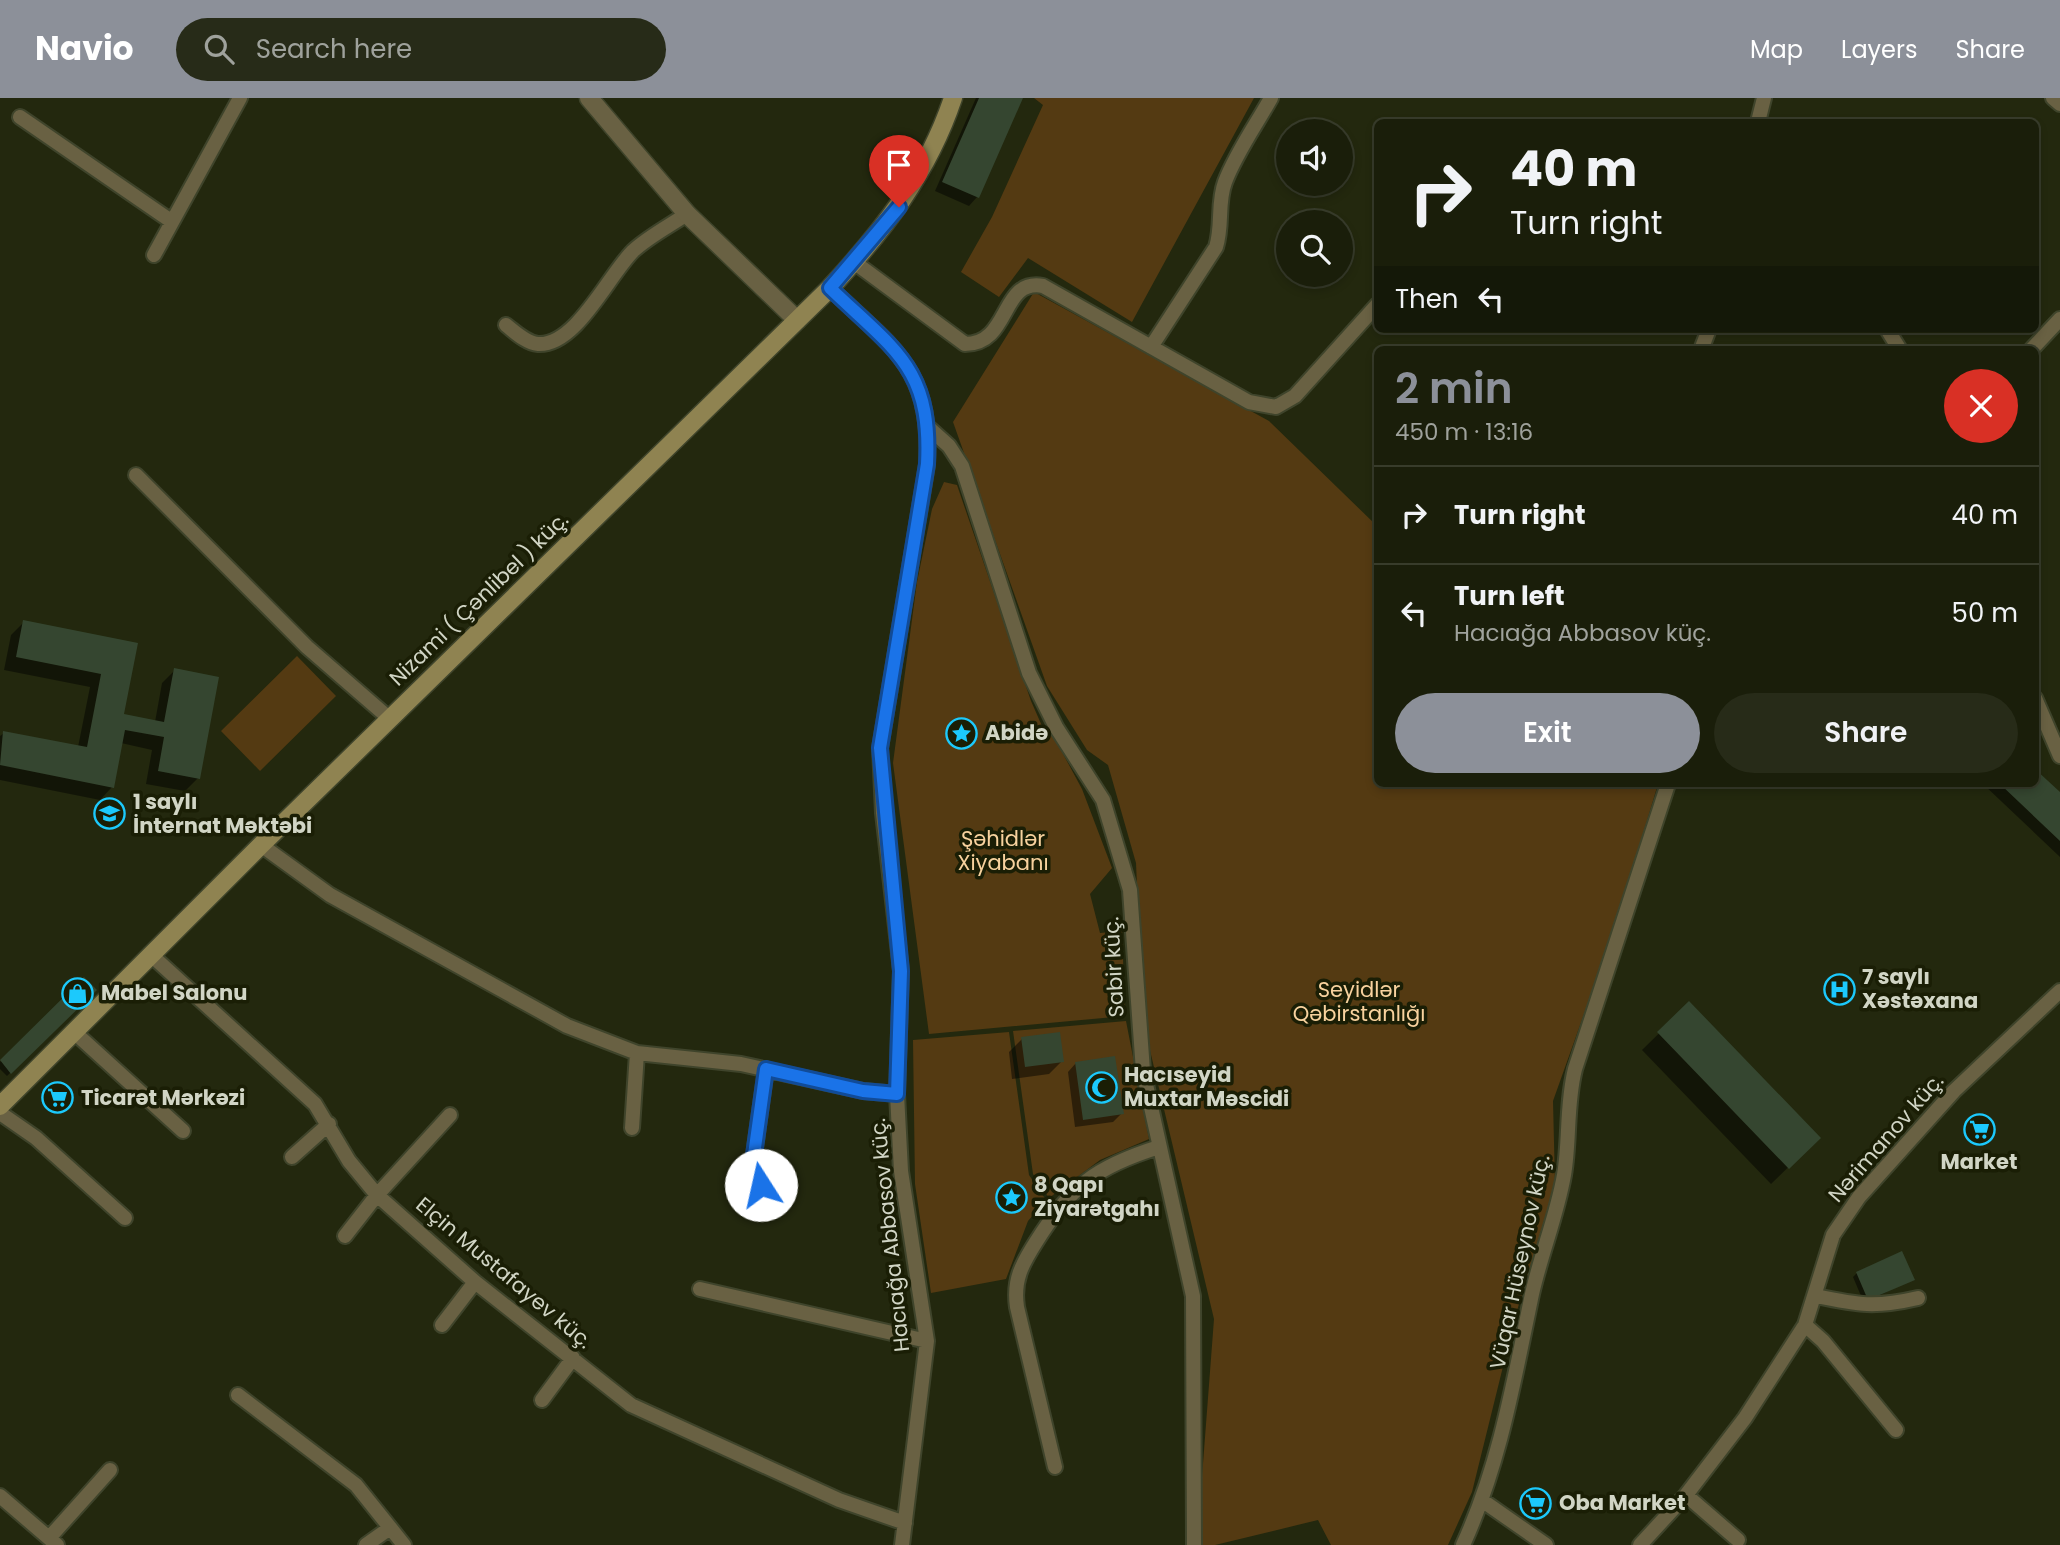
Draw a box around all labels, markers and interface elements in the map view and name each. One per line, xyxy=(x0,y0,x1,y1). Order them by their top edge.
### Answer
search box xyxy=(176,18,666,81)
text: Navio xyxy=(35,25,134,72)
icon: search xyxy=(200,30,238,68)
text: Search here xyxy=(256,31,412,67)
text: Map xyxy=(1750,33,1803,66)
text: Layers xyxy=(1841,33,1917,66)
text: Share xyxy=(1955,33,2025,66)
map controls xyxy=(1276,119,1353,287)
button: sound xyxy=(1276,119,1353,196)
pin xyxy=(869,135,929,207)
text: 40 m xyxy=(1510,135,1637,203)
icon: arrive xyxy=(880,146,918,184)
icon: right xyxy=(1395,147,1486,238)
text: Turn right xyxy=(1510,200,1662,245)
button: search xyxy=(1276,210,1353,287)
icon: left xyxy=(1472,280,1510,318)
text: Then xyxy=(1395,281,1458,317)
text: 2 min xyxy=(1395,359,1513,418)
button: close xyxy=(1944,369,2018,443)
text: 450 m · 13:16 xyxy=(1395,416,1533,448)
icon: right xyxy=(1395,496,1433,534)
text: Turn right xyxy=(1454,497,1586,533)
text: 40 m xyxy=(1952,497,2018,533)
street label: Nizami ( Çənlibel ) küç. xyxy=(383,505,575,692)
text: Turn left xyxy=(1454,578,1565,614)
icon: left xyxy=(1395,594,1433,632)
text: 50 m xyxy=(1952,595,2018,631)
text: Hacıağa Abbasov küç. xyxy=(1454,617,1711,649)
button: Exit xyxy=(1395,693,1700,773)
button: Share xyxy=(1714,693,2018,773)
place icon: Abidə xyxy=(945,716,979,750)
place label: Abidə xyxy=(985,718,1048,747)
place label: 1 saylı İnternat Məktəbi xyxy=(133,787,312,840)
school or university icon: 1 saylı İnternat Məktəbi xyxy=(93,797,127,831)
park label: Şəhidlər Xiyabanı xyxy=(957,824,1049,877)
street label: Sabir küç. xyxy=(1096,916,1131,1018)
place label: 7 saylı Xəstəxana xyxy=(1862,962,1978,1015)
hospital icon: 7 saylı Xəstəxana xyxy=(1822,972,1856,1006)
park label: Seyidlər Qəbirstanlığı xyxy=(1293,975,1425,1028)
shop icon: Mabel Salonu xyxy=(61,976,95,1010)
place label: Mabel Salonu xyxy=(101,978,247,1007)
place label: Hacıseyid Muxtar Məscidi xyxy=(1124,1060,1289,1113)
street label: Nərimanov küç. xyxy=(1821,1067,1950,1208)
mosque icon: Hacıseyid Muxtar Məscidi xyxy=(1084,1070,1118,1104)
supermarket icon: Ticarət Mərkəzi xyxy=(41,1081,75,1115)
place label: Ticarət Mərkəzi xyxy=(81,1083,245,1112)
supermarket icon: Market xyxy=(1962,1113,1996,1147)
street label: Hacıağa Abbasov küç. xyxy=(863,1117,916,1353)
place label: Market xyxy=(1941,1147,2017,1176)
position arrow xyxy=(724,1148,798,1222)
street label: Vüqar Hüseynov küç. xyxy=(1483,1152,1556,1372)
place label: 8 Qapı Ziyarətgahı xyxy=(1034,1170,1160,1223)
place icon: 8 Qapı Ziyarətgahı xyxy=(994,1180,1028,1214)
street label: Elçin Mustafayev küç. xyxy=(410,1190,599,1355)
supermarket icon: Oba Market xyxy=(1519,1486,1553,1520)
place label: Oba Market xyxy=(1559,1488,1685,1517)

